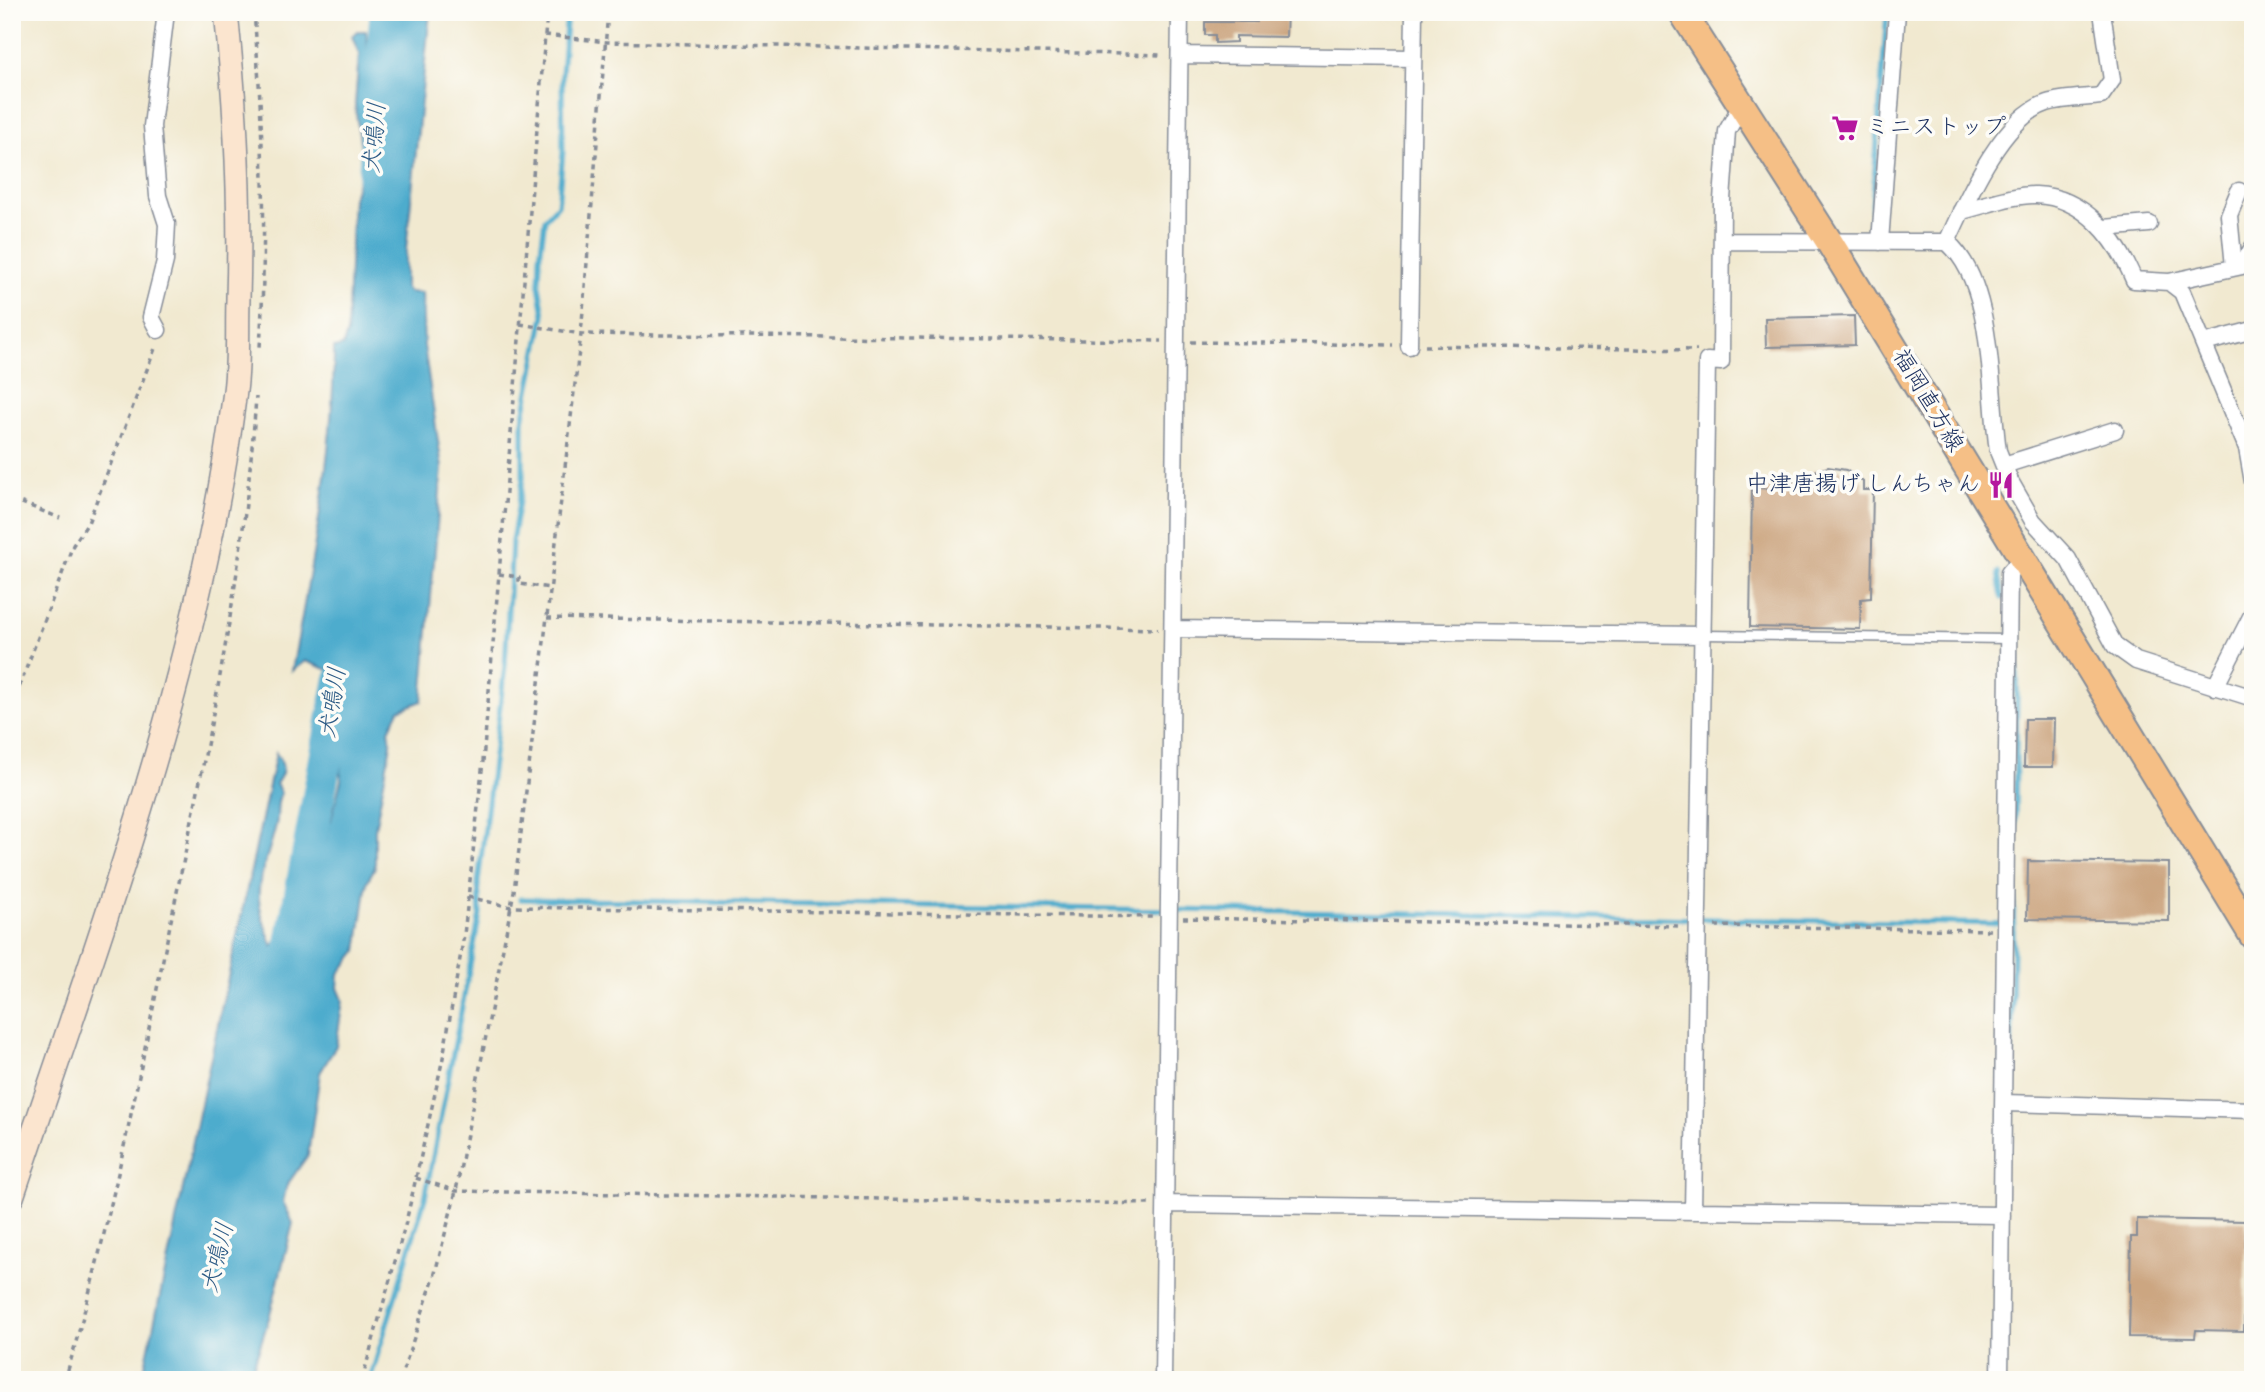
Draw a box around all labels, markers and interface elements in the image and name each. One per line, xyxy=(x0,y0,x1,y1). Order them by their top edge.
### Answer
water label: 犬鳴川 xyxy=(355,101,397,175)
place label: ミニストップ xyxy=(1866,112,2006,145)
supermarket icon: ミニストップ xyxy=(1830,113,1860,143)
street label: 福岡直方線 xyxy=(1883,343,1971,459)
place label: 中津唐揚げ しんちゃん xyxy=(1746,469,1980,502)
restaurant icon: 中津唐揚げ しんちゃん xyxy=(1986,470,2016,500)
water label: 犬鳴川 xyxy=(311,665,357,741)
water label: 犬鳴川 xyxy=(193,1219,245,1297)

